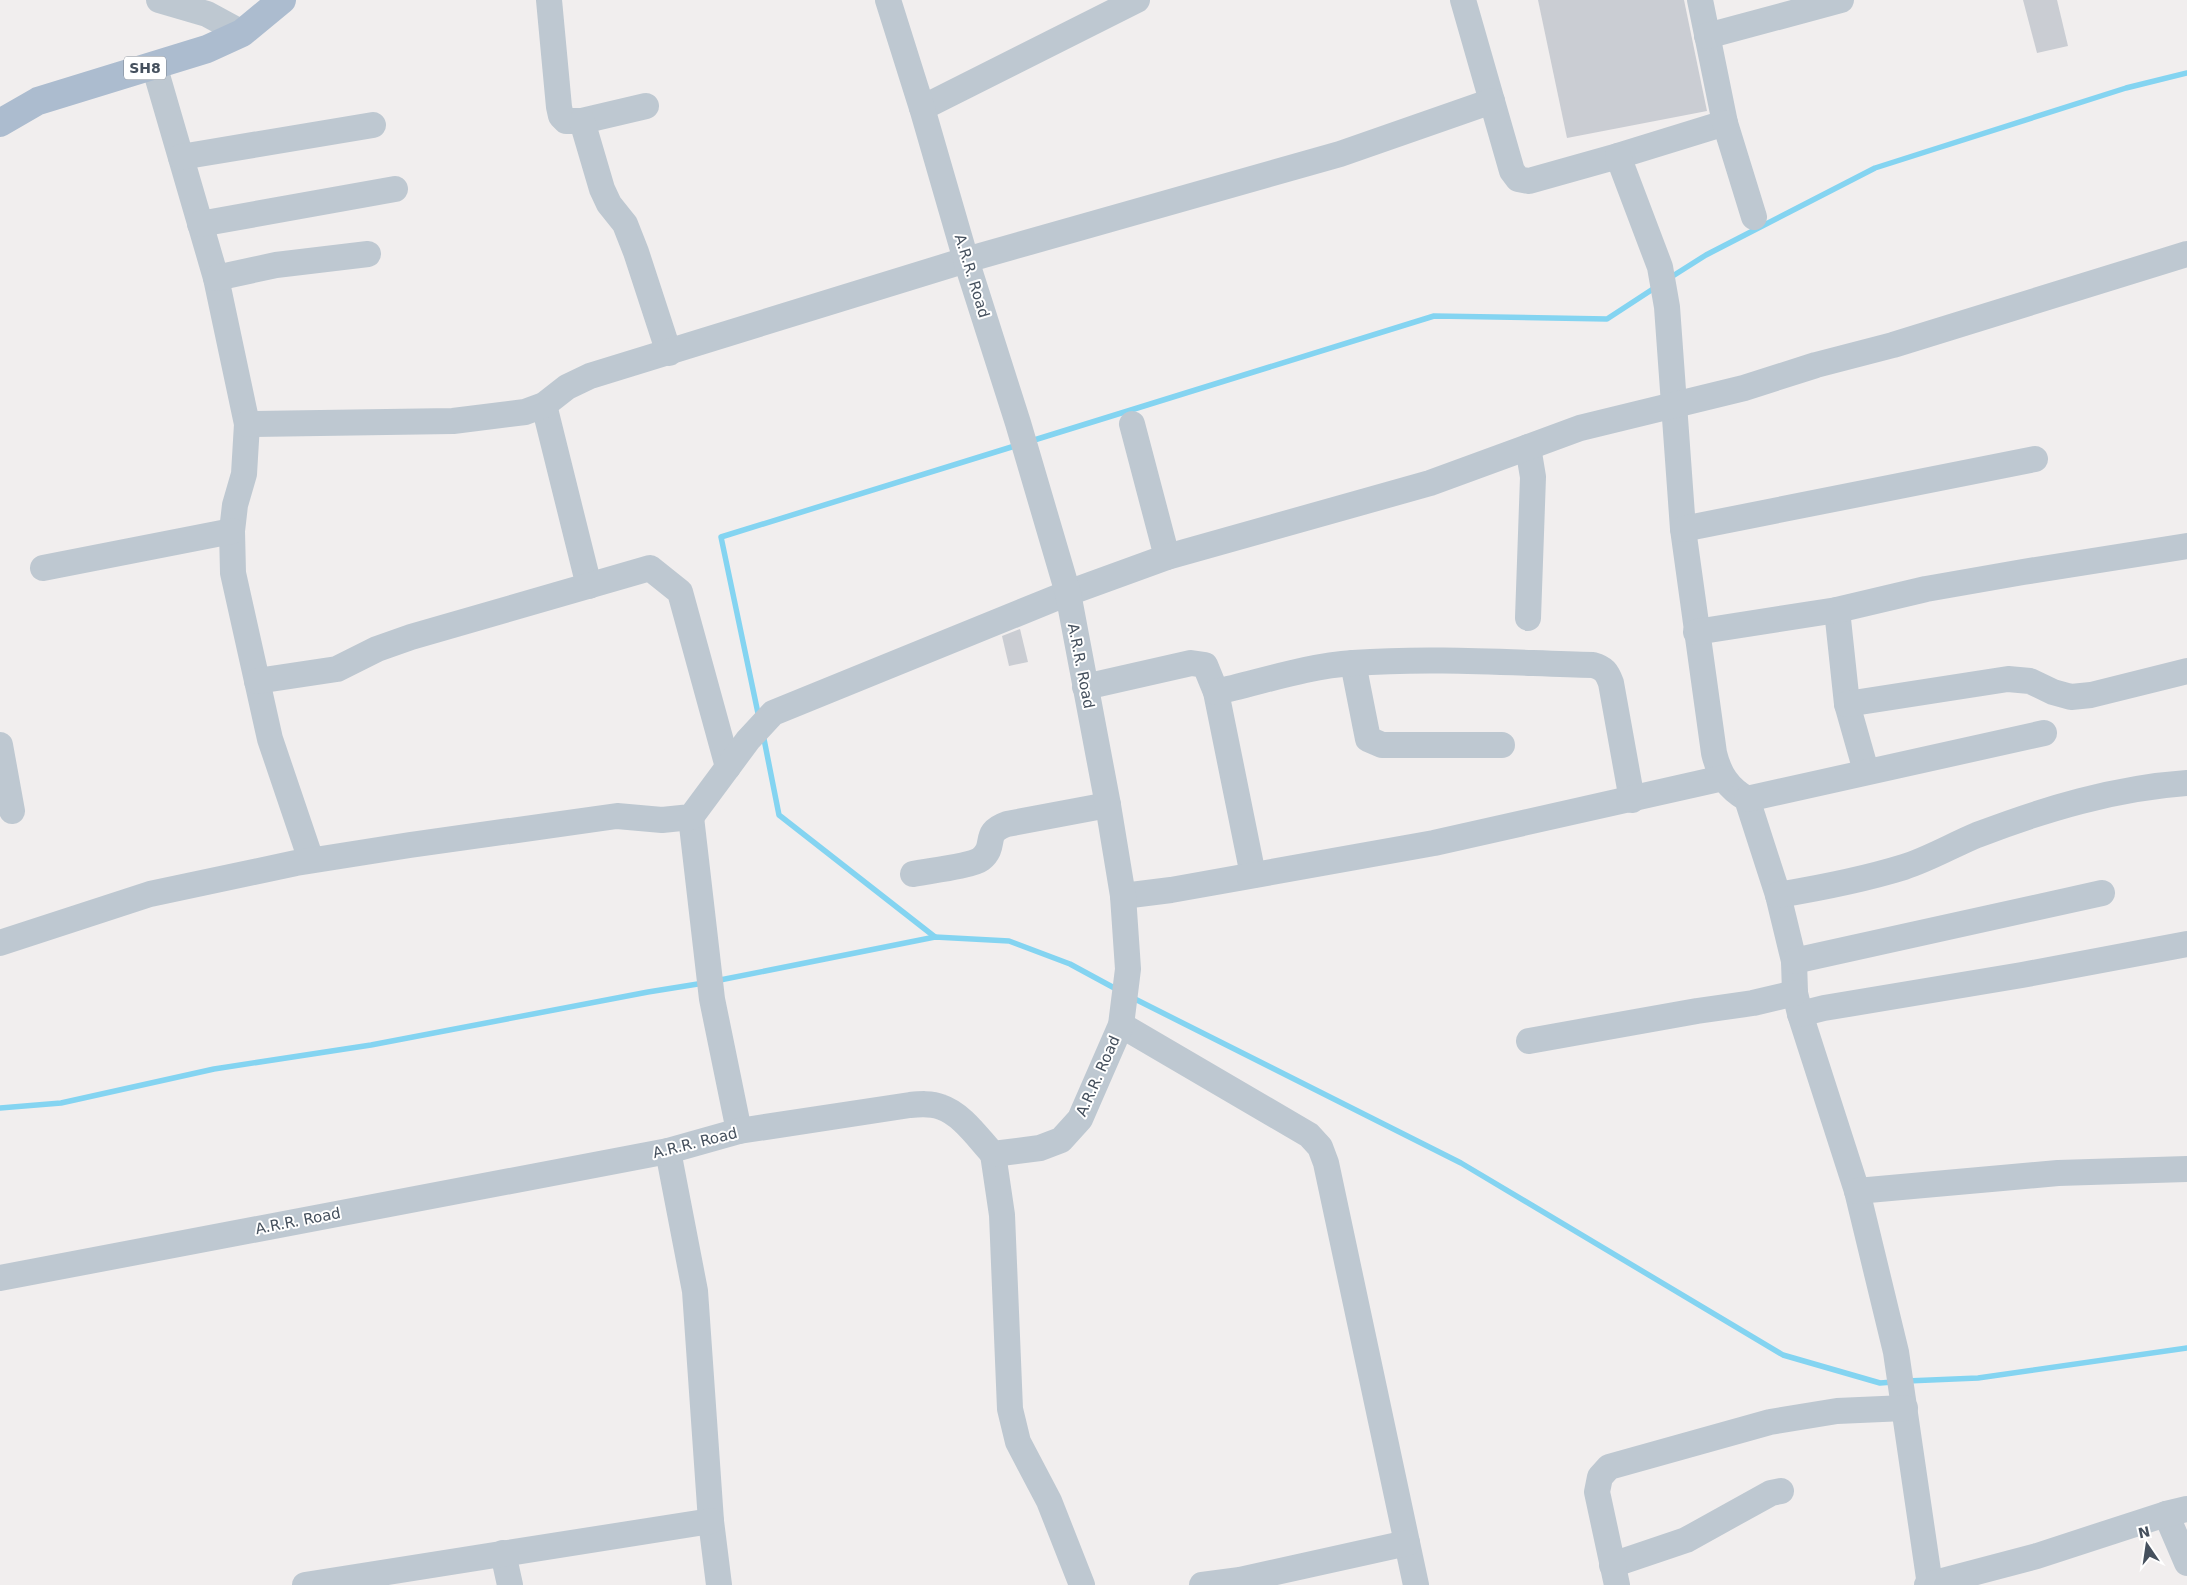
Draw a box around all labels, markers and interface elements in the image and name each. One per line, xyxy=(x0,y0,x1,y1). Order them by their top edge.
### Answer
road number: SH8 xyxy=(124,56,166,80)
street label: A.R.R. Road xyxy=(951,232,993,320)
street label: A.R.R. Road xyxy=(1064,622,1098,710)
street label: A.R.R. Road xyxy=(1072,1033,1124,1119)
street label: A.R.R. Road xyxy=(651,1124,739,1162)
street label: A.R.R. Road xyxy=(254,1204,342,1238)
north arrow xyxy=(2122,1520,2172,1570)
text: N xyxy=(2137,1523,2152,1541)

